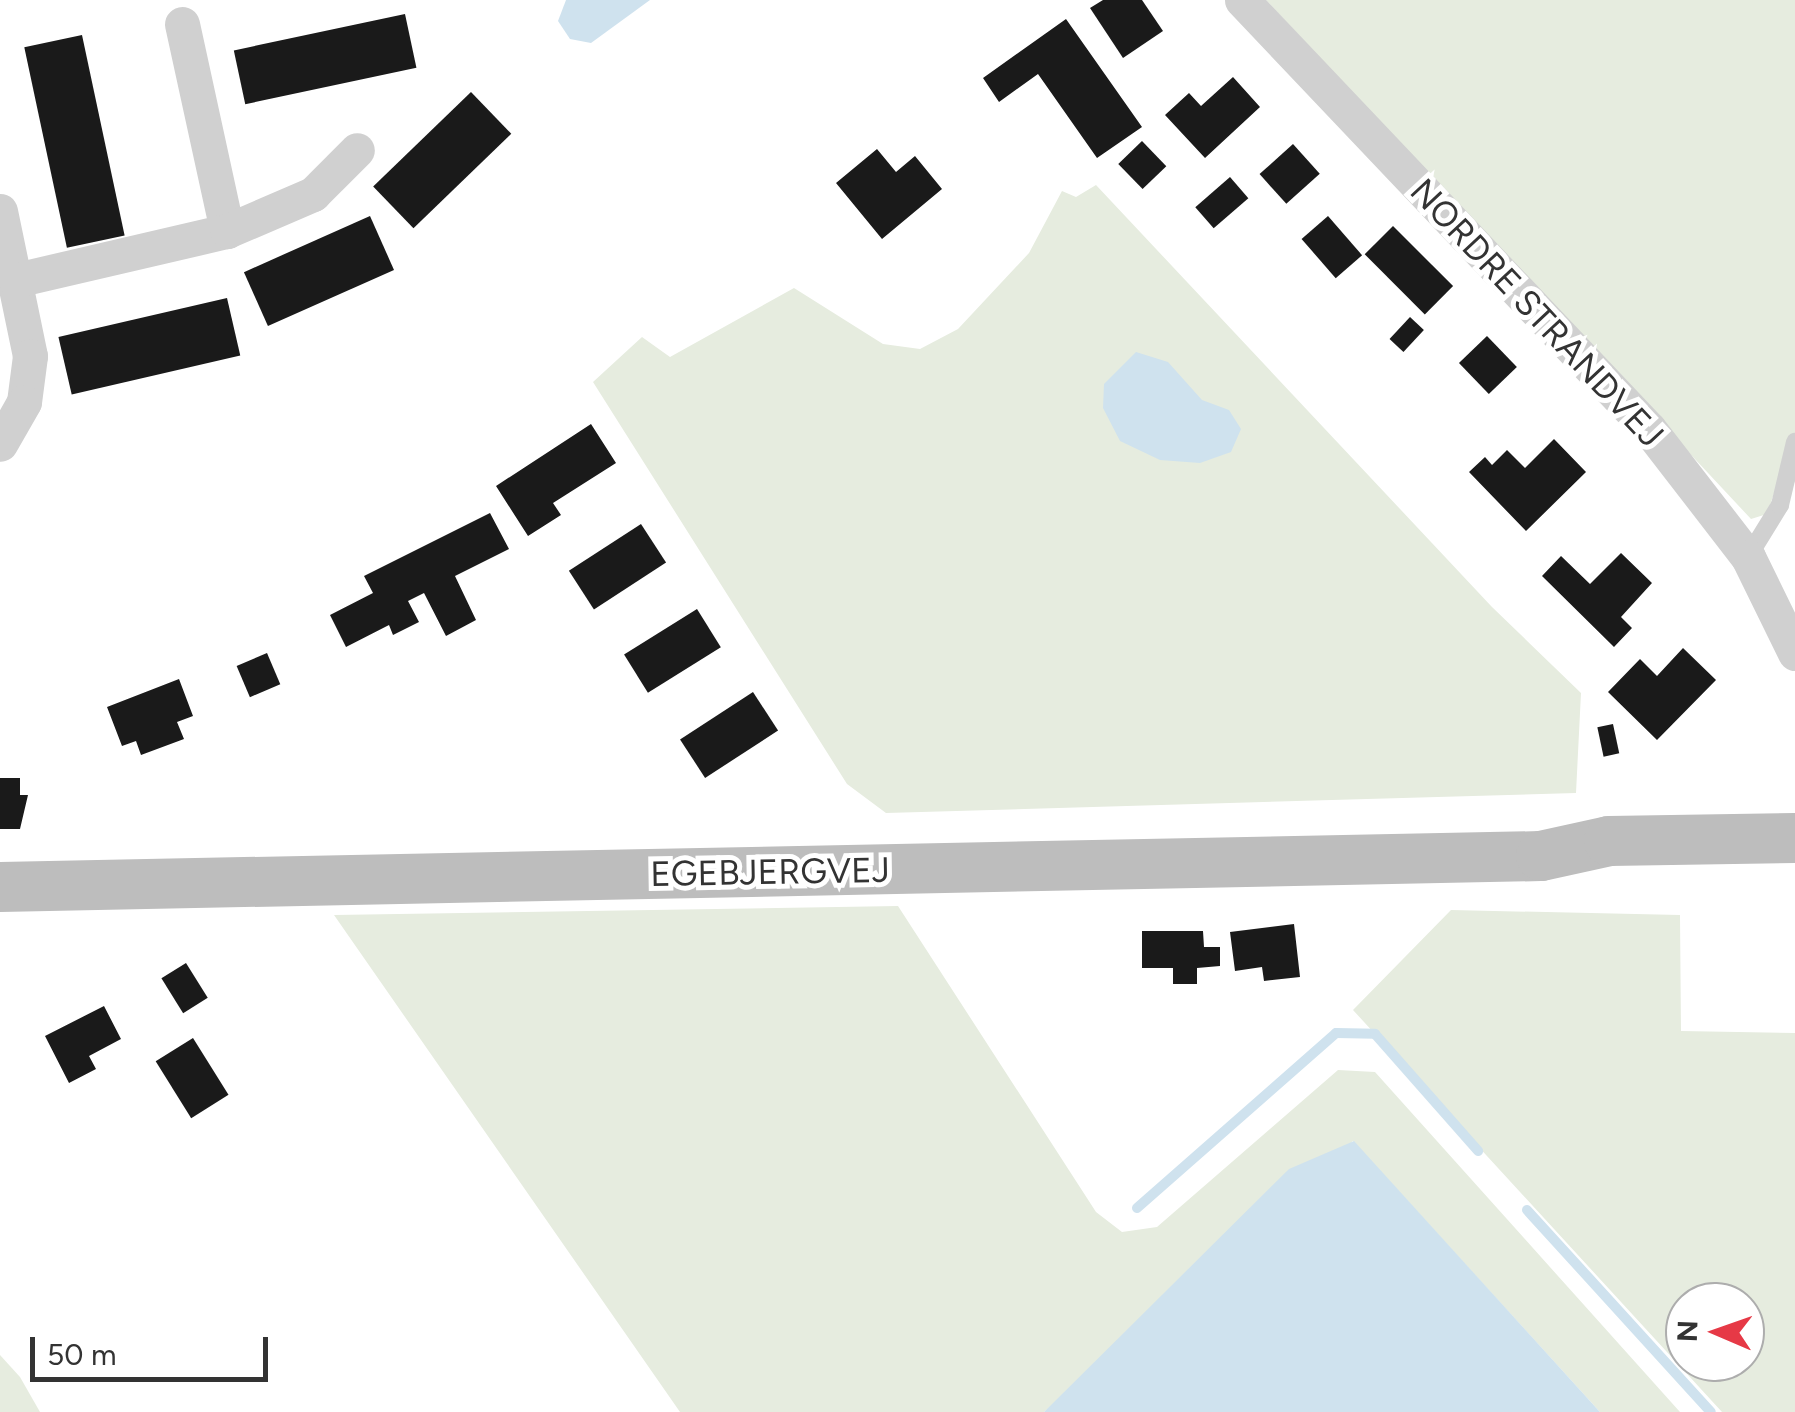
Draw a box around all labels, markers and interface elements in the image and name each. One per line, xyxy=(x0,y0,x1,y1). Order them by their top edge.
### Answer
street label: NORDRE STRANDVEJ xyxy=(1402,170,1672,456)
street label: EGEBJERGVEJ xyxy=(650,849,890,895)
north arrow xyxy=(1665,1282,1765,1382)
scale bar xyxy=(35,1317,272,1379)
text: N xyxy=(1670,1320,1704,1342)
text: 50 m xyxy=(47,1336,116,1373)

